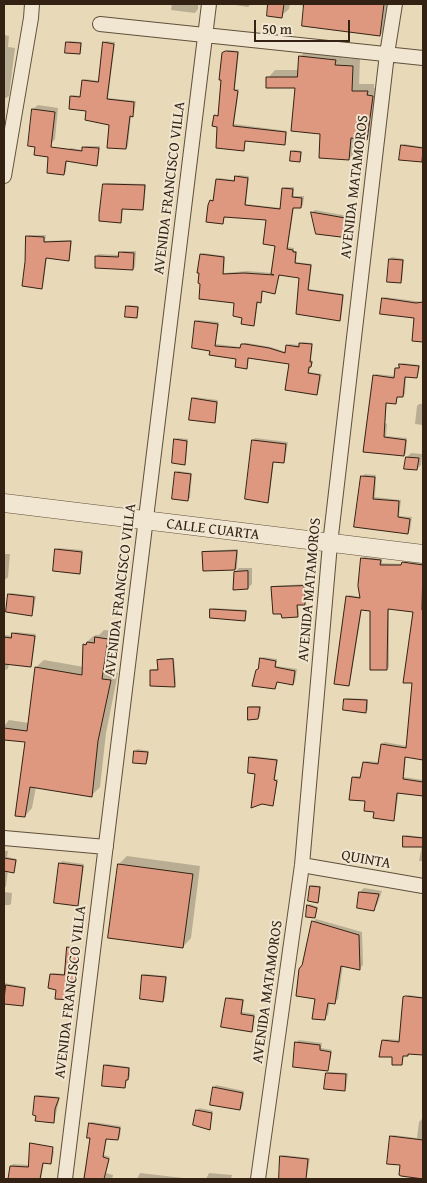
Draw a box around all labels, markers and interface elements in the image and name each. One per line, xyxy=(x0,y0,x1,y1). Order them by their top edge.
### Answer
scale bar xyxy=(257,10,353,42)
text: 50 m xyxy=(262,18,292,39)
street label: AVENIDA FRANCISCO VILLA xyxy=(150,100,190,276)
street label: AVENIDA MATAMOROS xyxy=(337,114,373,260)
street label: AVENIDA FRANCISCO VILLA xyxy=(101,502,141,678)
street label: CALLE CUARTA xyxy=(165,515,261,545)
street label: AVENIDA MATAMOROS xyxy=(295,517,325,663)
street label: QUINTA xyxy=(340,847,392,873)
street label: AVENIDA FRANCISCO VILLA xyxy=(51,904,91,1080)
street label: AVENIDA MATAMOROS xyxy=(249,919,287,1065)

